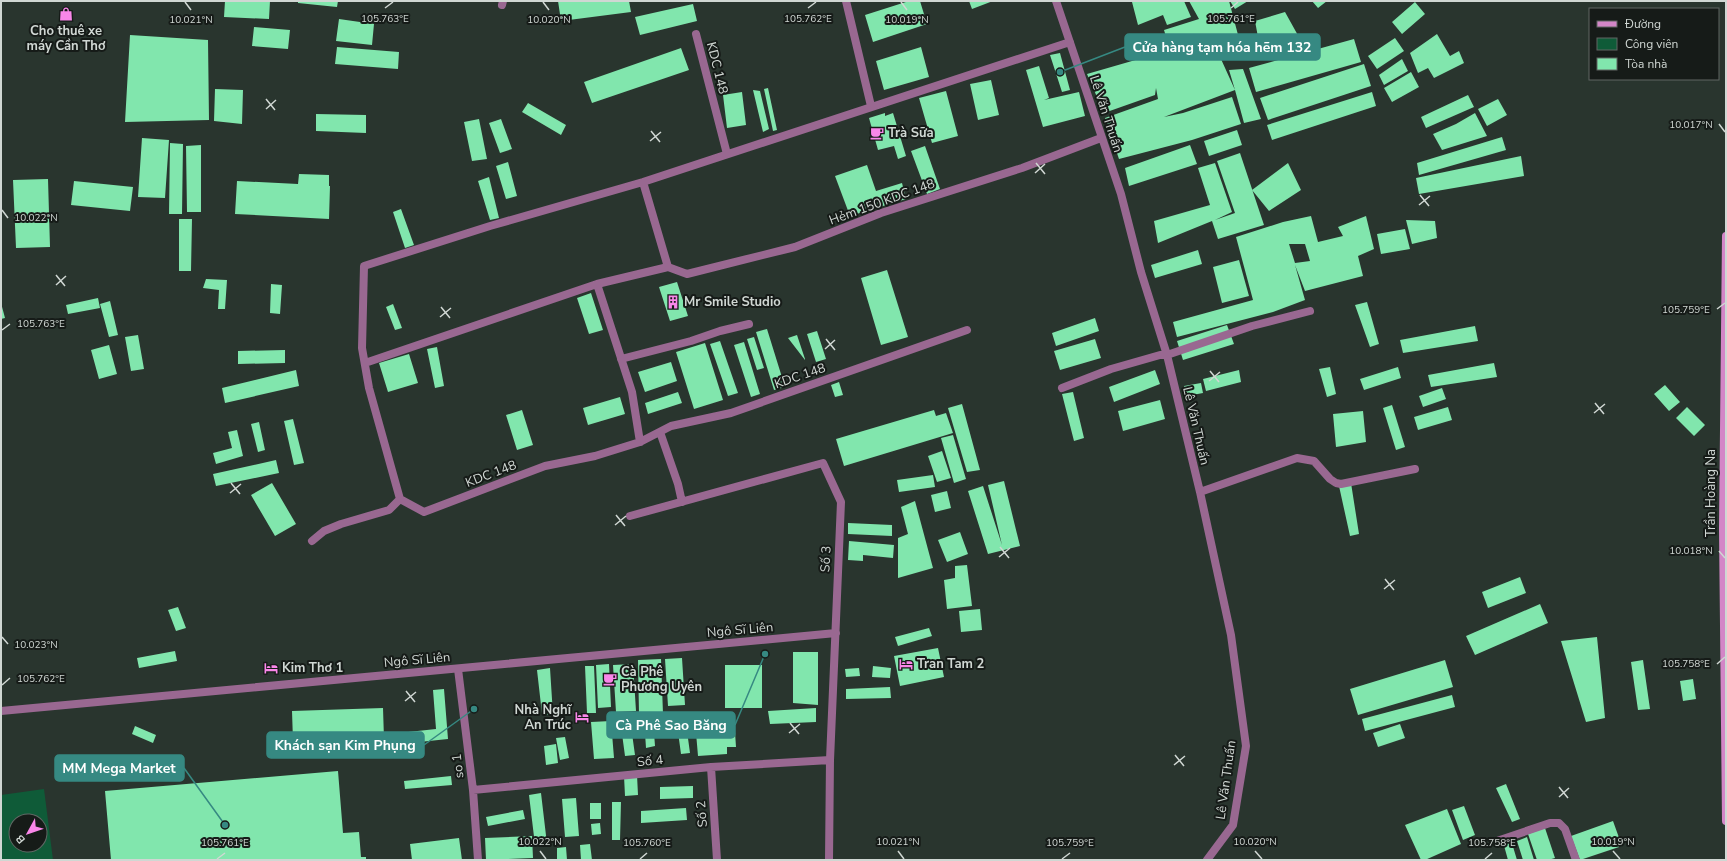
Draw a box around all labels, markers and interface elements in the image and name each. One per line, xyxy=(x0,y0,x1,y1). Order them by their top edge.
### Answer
shop icon: Cho thuê xe máy Cần Thơ xyxy=(58,6,74,22)
legend xyxy=(1589,8,1719,80)
text: 105.763°E xyxy=(361,12,409,26)
text: 105.762°E xyxy=(784,12,832,26)
text: 105.761°E xyxy=(1207,12,1255,26)
text: 10.021°N xyxy=(169,13,213,27)
text: 10.020°N xyxy=(527,13,571,27)
text: 10.019°N xyxy=(885,13,929,27)
text: Đường xyxy=(1624,16,1661,32)
place label: Cho thuê xe máy Cần Thơ xyxy=(27,22,106,55)
callout: Cửa hàng tạm hóa hẽm 132 xyxy=(1125,34,1320,60)
text: Công viên xyxy=(1625,36,1678,52)
text: Cửa hàng tạm hóa hẽm 132 xyxy=(1133,38,1311,57)
street label: KDC 148 xyxy=(702,40,732,96)
text: Tòa nhà xyxy=(1625,56,1667,72)
street label: Lê Văn Thuấn xyxy=(1085,73,1127,155)
text: 10.017°N xyxy=(1669,118,1713,132)
place label: Trà Sữa xyxy=(888,124,934,142)
cafe icon: Trà Sữa xyxy=(869,125,885,141)
street label: Hẻm 150 KDC 148 xyxy=(827,174,938,229)
text: 10.022°N xyxy=(14,211,58,225)
place label: Mr Smile Studio xyxy=(684,293,781,311)
building icon: Mr Smile Studio xyxy=(665,294,681,310)
text: 105.759°E xyxy=(1662,303,1710,317)
text: 105.763°E xyxy=(17,317,65,331)
street label: KDC 148 xyxy=(772,359,828,393)
street label: Lê Văn Thuấn xyxy=(1178,385,1214,467)
street label: Trần Hoàng Na xyxy=(1702,449,1720,537)
street label: KDC 148 xyxy=(463,456,519,492)
text: 10.018°N xyxy=(1669,544,1713,558)
street label: Số 3 xyxy=(816,545,836,573)
street label: Ngô Sĩ Liên xyxy=(706,618,774,642)
text: 10.023°N xyxy=(14,638,58,652)
street label: Ngô Sĩ Liên xyxy=(383,648,451,672)
place label: Tran Tam 2 xyxy=(917,655,984,673)
hotel icon: Tran Tam 2 xyxy=(898,656,914,672)
text: 105.758°E xyxy=(1662,657,1710,671)
place label: Kim Thơ 1 xyxy=(282,659,344,677)
hotel icon: Kim Thơ 1 xyxy=(263,660,279,676)
place label: Cà Phê Phương Uyên xyxy=(621,663,702,696)
cafe icon: Cà Phê Phương Uyên xyxy=(602,671,618,687)
text: 105.762°E xyxy=(17,672,65,686)
place label: Nhà Nghĩ An Trúc xyxy=(515,701,573,734)
hotel icon: Nhà Nghĩ An Trúc xyxy=(574,709,590,725)
callout: Cà Phê Sao Băng xyxy=(607,712,735,738)
text: Cà Phê Sao Băng xyxy=(615,716,727,735)
callout: Khách sạn Kim Phụng xyxy=(267,732,424,758)
text: Khách sạn Kim Phụng xyxy=(274,736,416,755)
street label: Lê Văn Thuấn xyxy=(1212,739,1240,821)
street label: Số 4 xyxy=(636,751,664,771)
street label: so 1 xyxy=(448,753,468,779)
callout: MM Mega Market xyxy=(55,755,184,781)
text: MM Mega Market xyxy=(62,759,176,778)
street label: Số 2 xyxy=(692,800,712,828)
north arrow xyxy=(8,813,48,853)
text: B xyxy=(13,831,29,847)
text: 10.022°N xyxy=(518,835,562,849)
text: 10.021°N xyxy=(876,835,920,849)
text: 10.020°N xyxy=(1233,835,1277,849)
text: 10.019°N xyxy=(1591,835,1635,849)
text: 105.761°E xyxy=(201,836,249,850)
text: 105.760°E xyxy=(623,836,671,850)
text: 105.759°E xyxy=(1046,836,1094,850)
text: 105.758°E xyxy=(1468,836,1516,850)

